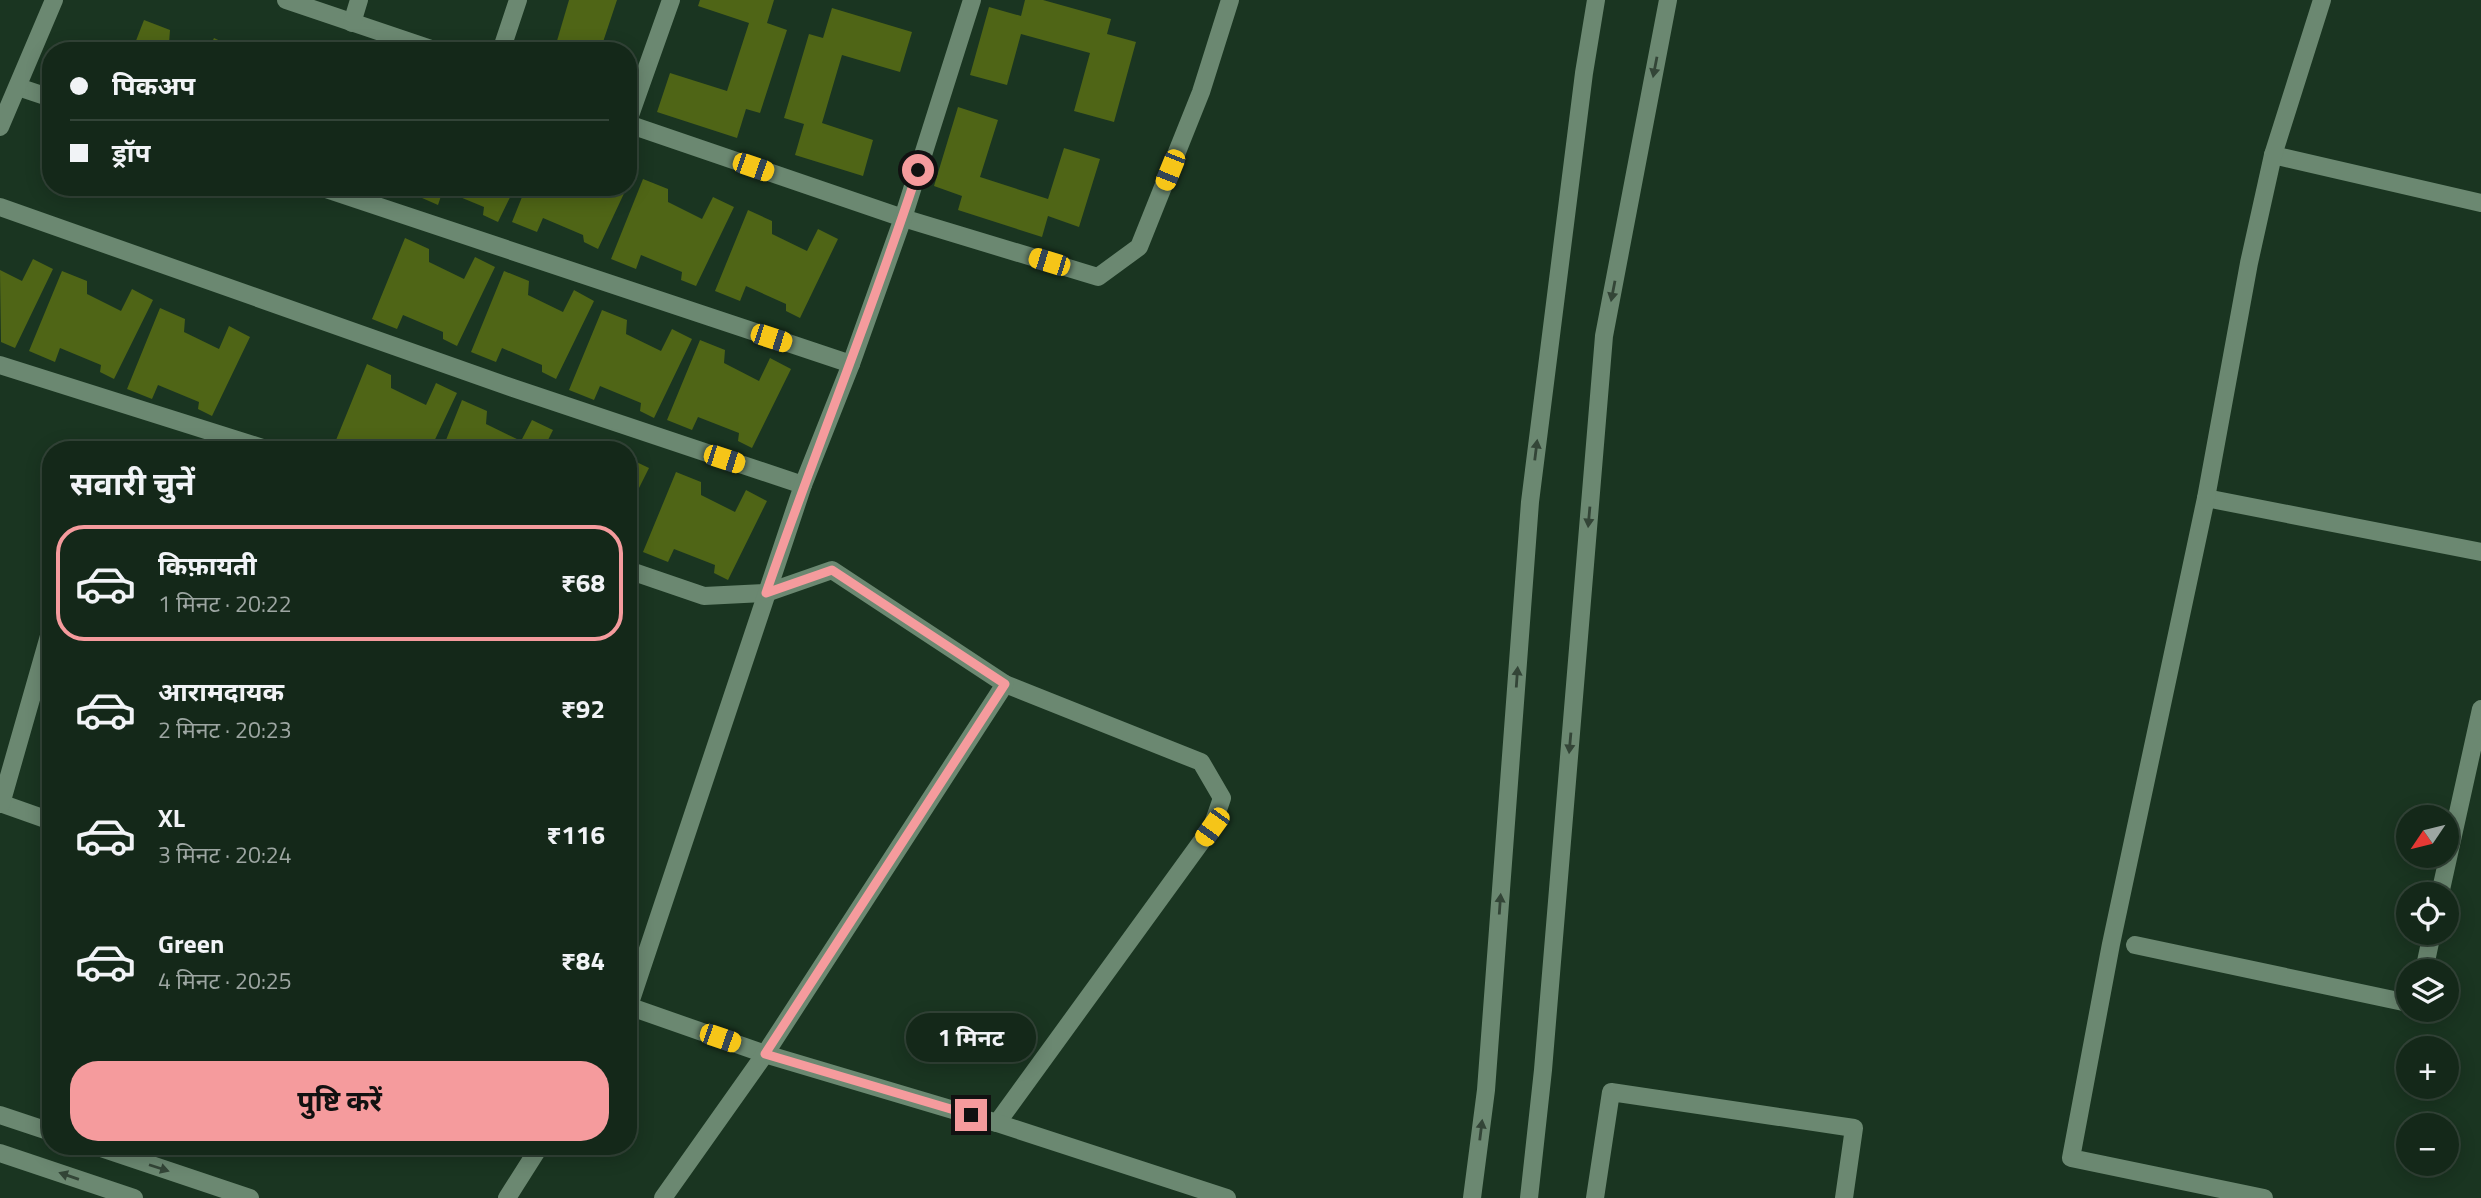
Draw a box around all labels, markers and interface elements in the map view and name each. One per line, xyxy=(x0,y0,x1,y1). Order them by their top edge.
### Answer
one-way arrow xyxy=(1650,56,1661,78)
text: पिकअप xyxy=(112,66,195,105)
text: ड्रॉप xyxy=(112,133,150,172)
car xyxy=(1153,147,1188,193)
car xyxy=(730,150,777,184)
route start xyxy=(902,154,934,186)
car xyxy=(1026,246,1073,278)
one-way arrow xyxy=(1607,280,1618,302)
car xyxy=(748,322,795,354)
one-way arrow xyxy=(1531,439,1542,461)
car xyxy=(701,443,748,475)
text: सवारी चुनें xyxy=(70,459,195,507)
one-way arrow xyxy=(1583,506,1594,528)
text: किफ़ायती xyxy=(158,546,257,585)
icon: car xyxy=(74,552,137,615)
text: ₹68 xyxy=(561,563,605,602)
text: 1 मिनट · 20:22 xyxy=(158,586,292,621)
one-way arrow xyxy=(1512,666,1523,688)
text: आरामदायक xyxy=(158,672,284,711)
icon: car xyxy=(74,678,137,741)
text: ₹92 xyxy=(561,689,605,728)
text: 2 मिनट · 20:23 xyxy=(158,712,292,747)
one-way arrow xyxy=(1564,732,1575,754)
text: XL xyxy=(158,798,185,837)
icon: car xyxy=(74,804,137,867)
car xyxy=(1192,804,1233,850)
north arrow xyxy=(2396,805,2459,868)
map controls xyxy=(2396,805,2459,1176)
text: ₹116 xyxy=(546,815,605,854)
text: 3 मिनट · 20:24 xyxy=(158,837,292,872)
button: locate xyxy=(2396,882,2459,945)
one-way arrow xyxy=(1495,892,1506,914)
text: Green xyxy=(158,924,224,963)
icon: car xyxy=(74,930,137,993)
text: ₹84 xyxy=(561,941,605,980)
button: layers xyxy=(2396,959,2459,1022)
text: 4 मिनट · 20:25 xyxy=(158,963,292,998)
callout: 1 मिनट xyxy=(906,1014,1036,1062)
text: 1 मिनट xyxy=(938,1020,1004,1055)
car xyxy=(697,1021,744,1055)
button: + xyxy=(2396,1036,2459,1099)
button: पुष्टि करें xyxy=(70,1061,609,1141)
route end xyxy=(955,1099,987,1131)
button: − xyxy=(2396,1113,2459,1176)
one-way arrow xyxy=(1475,1119,1486,1141)
one-way arrow xyxy=(149,1163,170,1174)
one-way arrow xyxy=(59,1170,80,1181)

